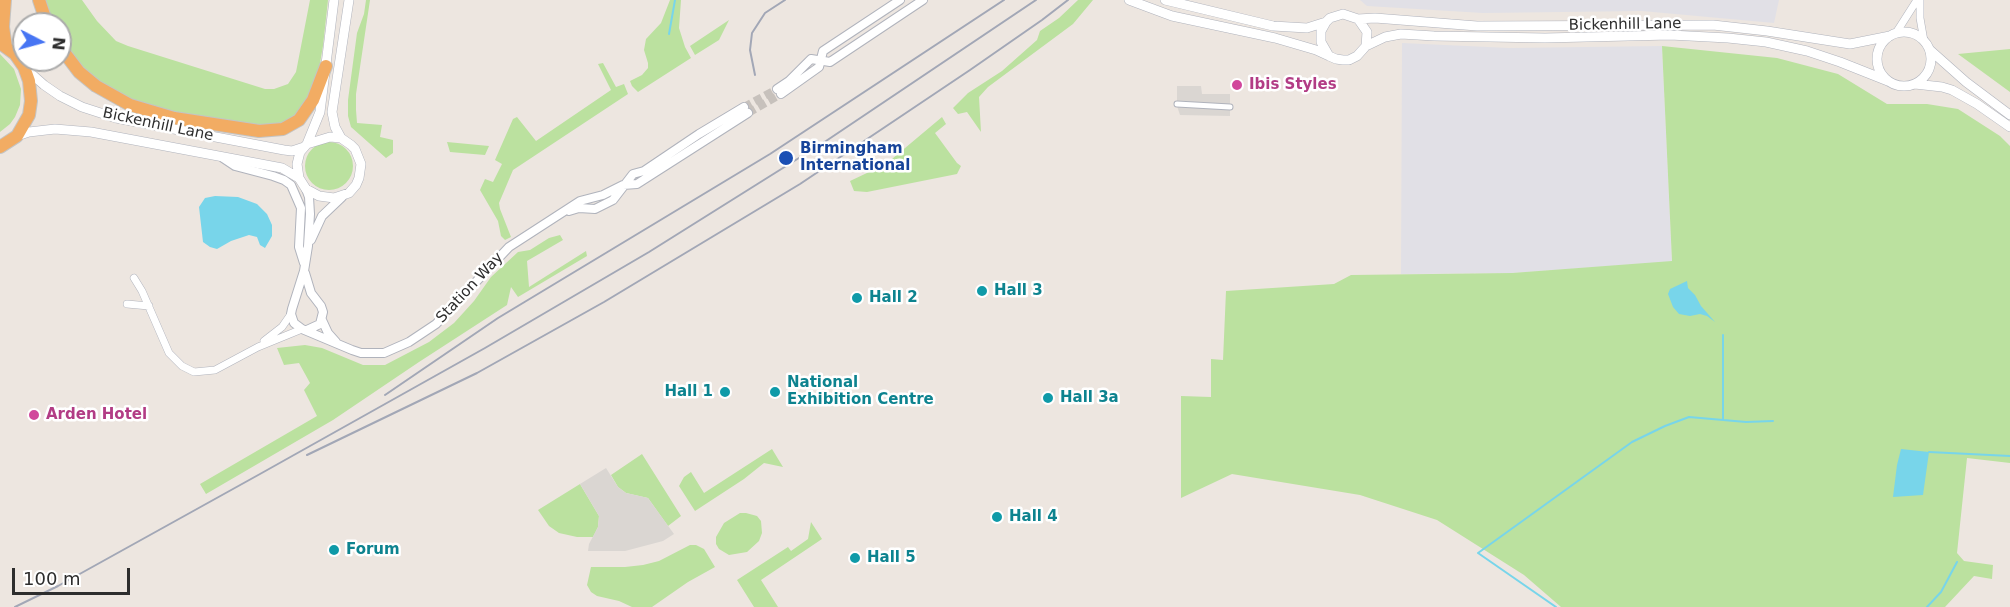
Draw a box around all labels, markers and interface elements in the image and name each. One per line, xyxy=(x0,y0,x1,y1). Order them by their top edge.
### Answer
north arrow xyxy=(12,12,72,72)
street label: Bickenhill Lane xyxy=(1569,15,1681,35)
text: N xyxy=(48,36,69,51)
place label: Ibis Styles xyxy=(1249,76,1337,94)
marker: Ibis Styles xyxy=(1230,78,1244,92)
street label: Bickenhill Lane xyxy=(101,104,215,146)
place label: Birmingham International xyxy=(800,140,910,175)
marker: Birmingham International xyxy=(777,149,795,167)
street label: Station Way xyxy=(433,249,507,327)
place label: Hall 3 xyxy=(994,282,1043,300)
marker: Hall 3 xyxy=(975,284,989,298)
place label: Hall 2 xyxy=(869,289,918,307)
marker: Hall 2 xyxy=(850,291,864,305)
place label: National Exhibition Centre xyxy=(787,374,934,409)
place label: Hall 1 xyxy=(664,383,713,401)
marker: Hall 1 xyxy=(718,385,732,399)
marker: National Exhibition Centre xyxy=(768,385,782,399)
place label: Hall 3a xyxy=(1060,389,1119,407)
marker: Hall 3a xyxy=(1041,391,1055,405)
place label: Arden Hotel xyxy=(46,406,147,424)
marker: Arden Hotel xyxy=(27,408,41,422)
place label: Hall 4 xyxy=(1009,508,1058,526)
marker: Hall 4 xyxy=(990,510,1004,524)
place label: Forum xyxy=(346,541,400,559)
marker: Forum xyxy=(327,543,341,557)
place label: Hall 5 xyxy=(867,549,916,567)
marker: Hall 5 xyxy=(848,551,862,565)
scale bar xyxy=(15,556,134,594)
text: 100 m xyxy=(23,568,81,589)

